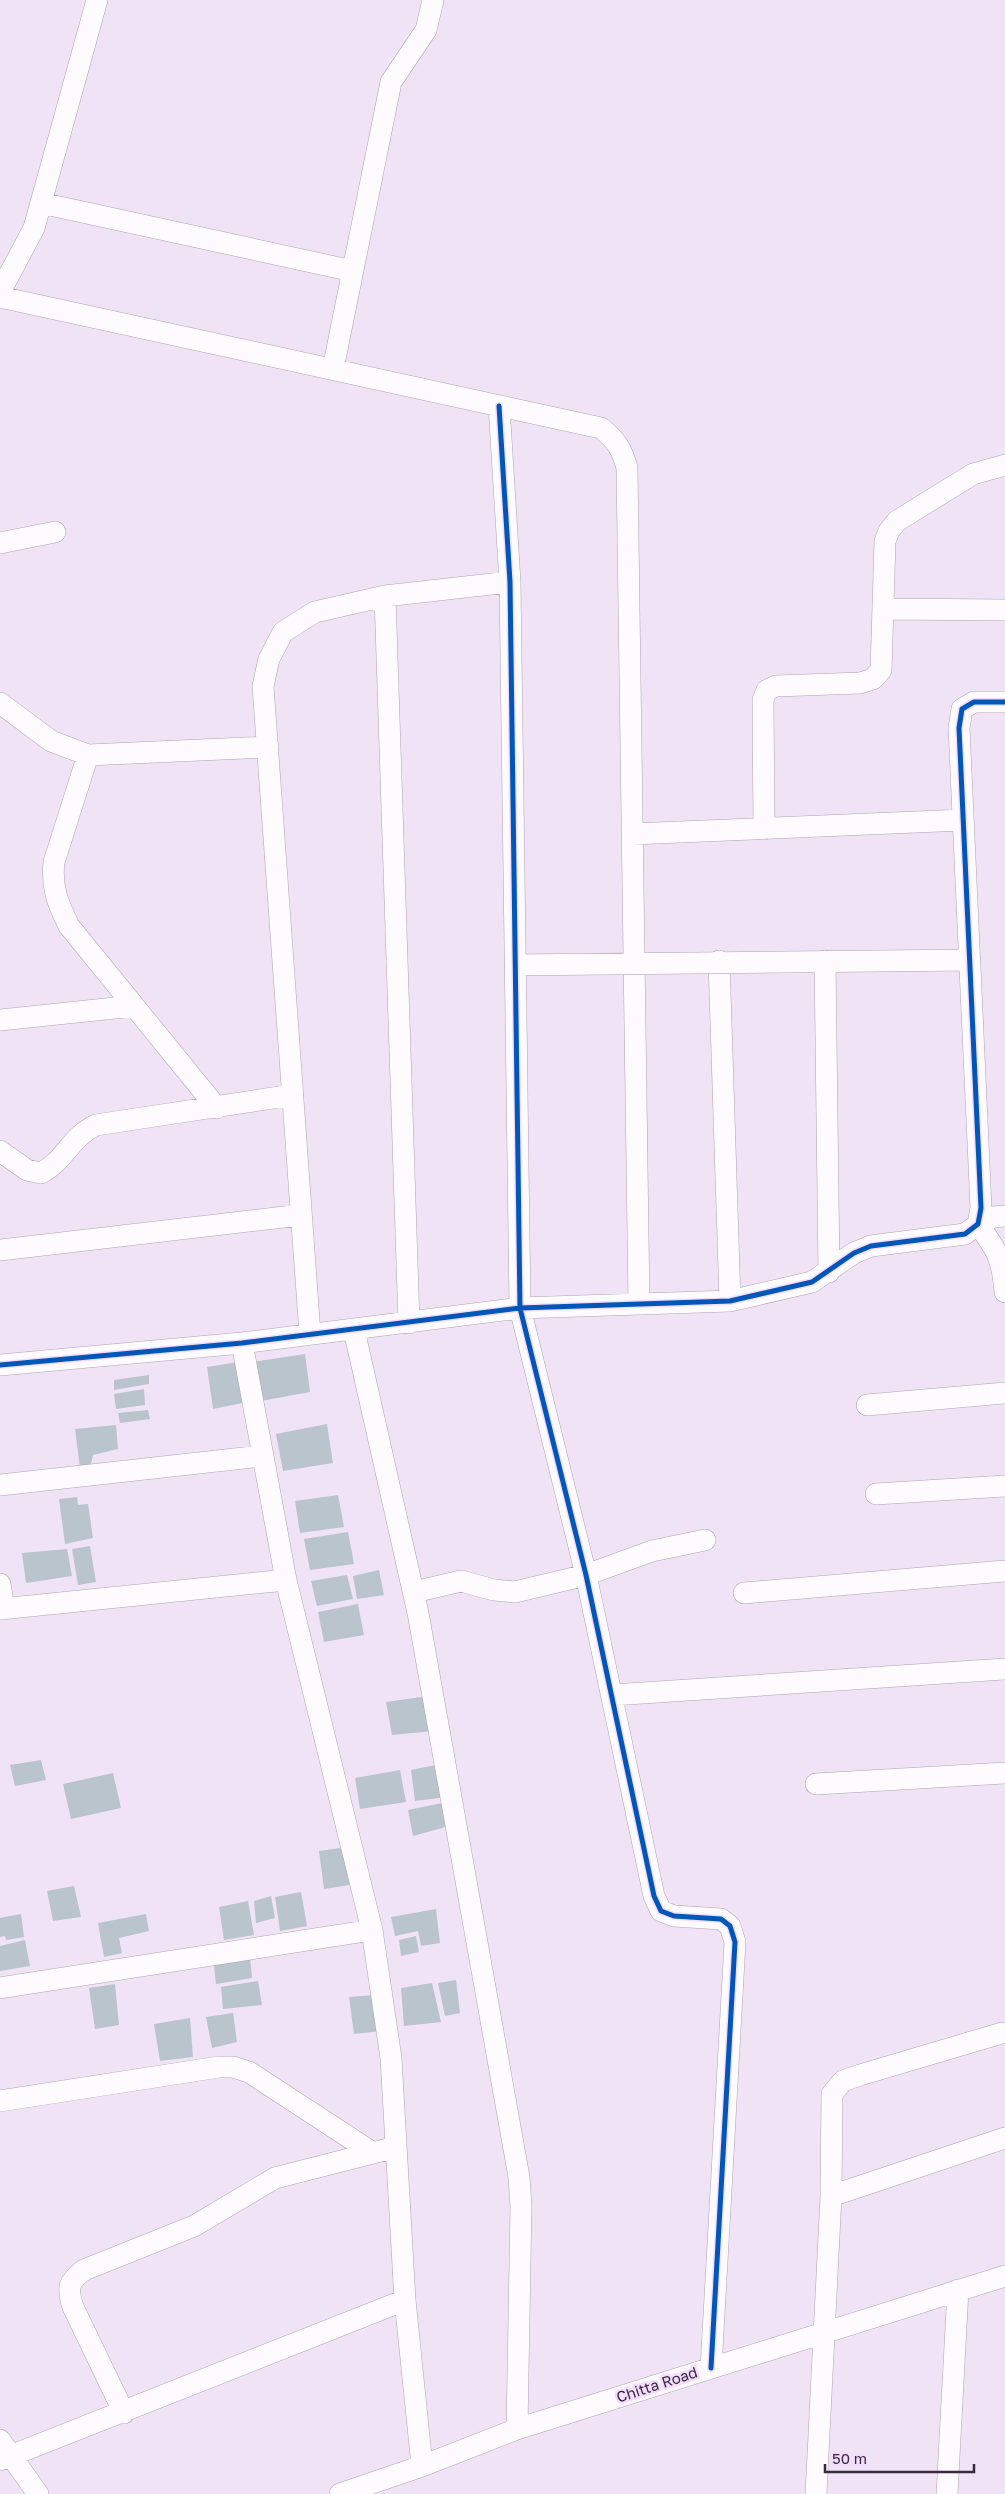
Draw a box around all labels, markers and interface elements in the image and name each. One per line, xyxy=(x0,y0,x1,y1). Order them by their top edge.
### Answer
street label: Chitta Road xyxy=(614,2362,700,2406)
scale bar xyxy=(825,2442,974,2474)
text: 50 m xyxy=(832,2449,867,2467)

